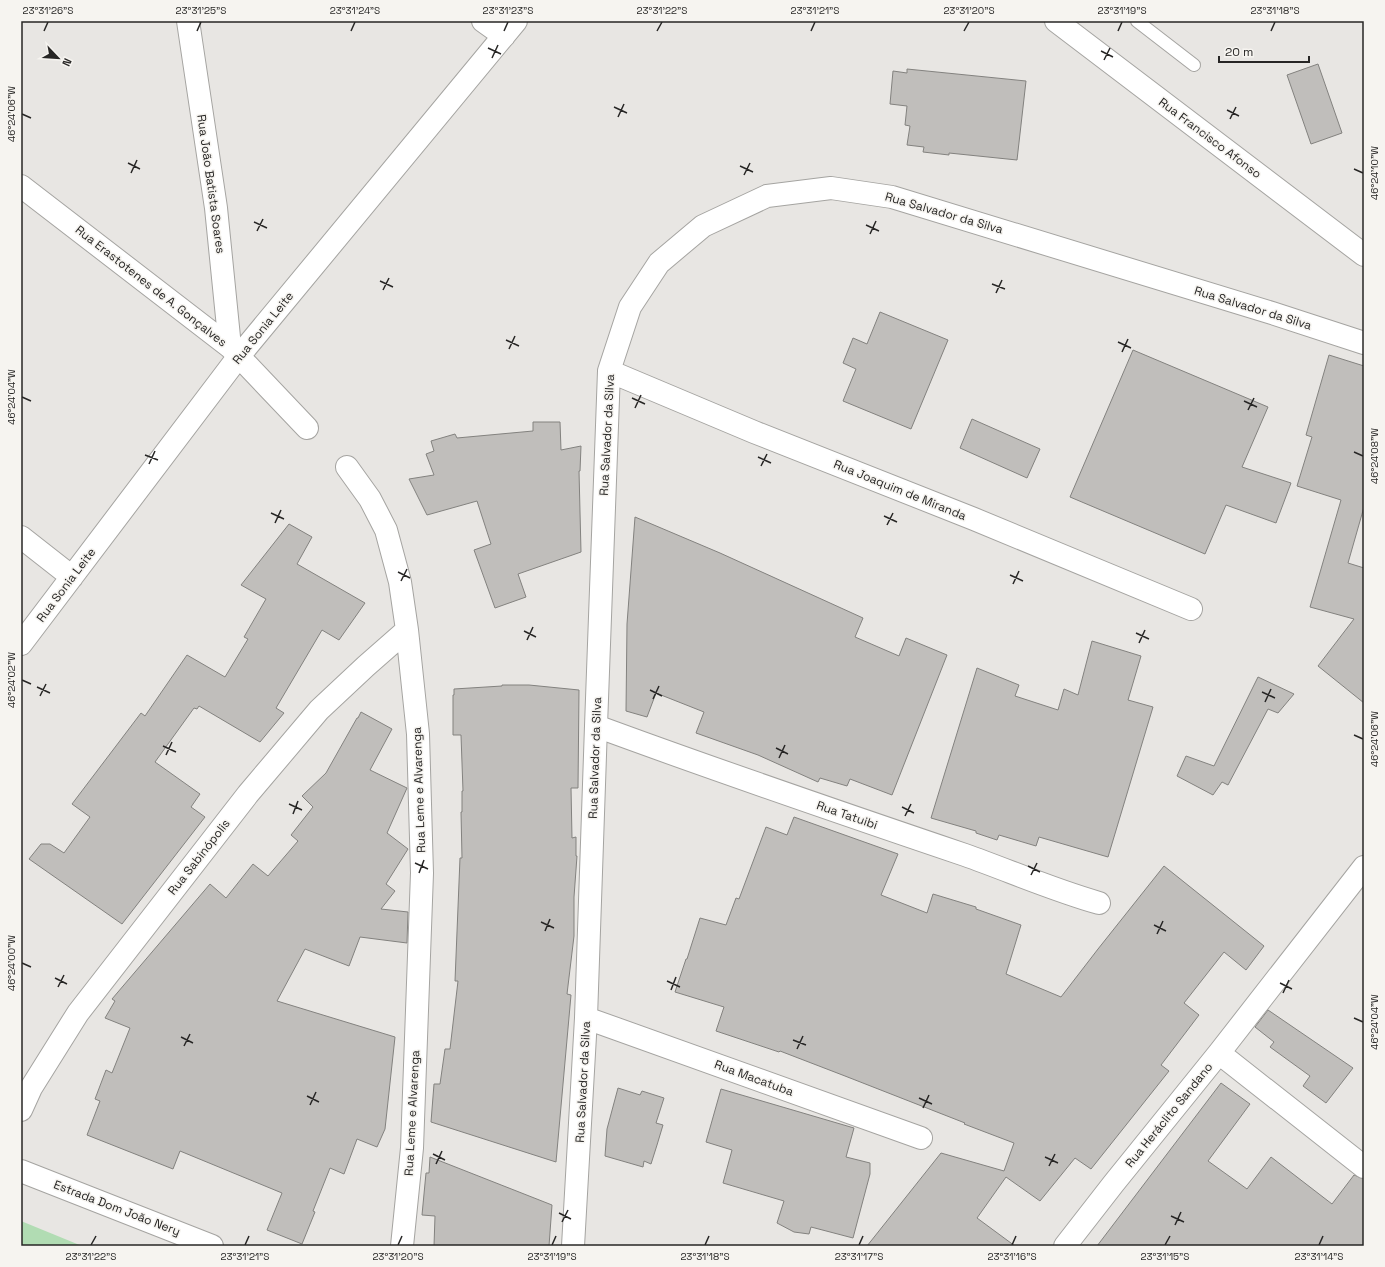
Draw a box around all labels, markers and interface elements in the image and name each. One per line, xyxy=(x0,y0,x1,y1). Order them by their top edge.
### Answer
text: 23°31'26"S xyxy=(23,4,73,17)
text: 23°31'25"S xyxy=(176,4,226,17)
text: 23°31'24"S xyxy=(330,4,380,17)
text: 23°31'23"S xyxy=(483,4,533,17)
text: 23°31'22"S xyxy=(637,4,687,17)
text: 23°31'21"S xyxy=(790,4,840,17)
text: 23°31'20"S xyxy=(943,4,995,17)
text: 23°31'19"S xyxy=(1097,4,1147,17)
text: 23°31'18"S xyxy=(1250,4,1300,17)
north arrow xyxy=(38,38,78,78)
scale bar xyxy=(1219,38,1309,64)
text: 20 m xyxy=(1225,44,1253,60)
text: N xyxy=(59,56,75,69)
text: 46°24'06"W xyxy=(5,86,18,142)
street label: Rua Francisco Afonso xyxy=(1155,94,1265,182)
street label: Rua João Batista Soares xyxy=(193,113,229,255)
text: 46°24'10"W xyxy=(1368,146,1381,200)
street label: Rua Salvador da Silva xyxy=(883,188,1005,238)
street label: Rua Erastotenes de A. Gonçalves xyxy=(72,222,230,350)
street label: Rua Salvador da Silva xyxy=(1192,283,1314,334)
street label: Rua Sonia Leite xyxy=(229,288,297,368)
text: 46°24'04"W xyxy=(5,369,18,425)
street label: Rua Salvador da Silva xyxy=(596,374,618,496)
text: 46°24'08"W xyxy=(1368,428,1381,484)
street label: Rua Joaquim de Miranda xyxy=(831,456,969,524)
street label: Rua Sonia Leite xyxy=(33,545,99,625)
text: 46°24'02"W xyxy=(5,652,18,708)
street label: Rua Salvador da Silva xyxy=(585,697,605,819)
text: 46°24'06"W xyxy=(1368,711,1381,767)
street label: Rua Leme e Alvarenga xyxy=(409,727,429,853)
street label: Rua Tatuibi xyxy=(814,797,880,833)
street label: Rua Sabinópolis xyxy=(164,816,234,898)
text: 46°24'00"W xyxy=(5,935,18,991)
text: 46°24'04"W xyxy=(1368,994,1381,1050)
street label: Rua Salvador da Silva xyxy=(572,1021,594,1143)
street label: Rua Leme e Alvarenga xyxy=(401,1050,423,1176)
street label: Rua Macatuba xyxy=(712,1056,796,1100)
street label: Rua Heráclito Sandano xyxy=(1122,1059,1216,1171)
street label: Estrada Dom João Nery xyxy=(51,1176,183,1240)
text: 23°31'22"S xyxy=(66,1250,116,1263)
text: 23°31'21"S xyxy=(220,1250,270,1263)
text: 23°31'20"S xyxy=(372,1250,424,1263)
text: 23°31'19"S xyxy=(527,1250,577,1263)
text: 23°31'18"S xyxy=(680,1250,730,1263)
text: 23°31'17"S xyxy=(835,1250,883,1263)
text: 23°31'16"S xyxy=(987,1250,1037,1263)
text: 23°31'15"S xyxy=(1141,1250,1189,1263)
text: 23°31'14"S xyxy=(1295,1250,1343,1263)

